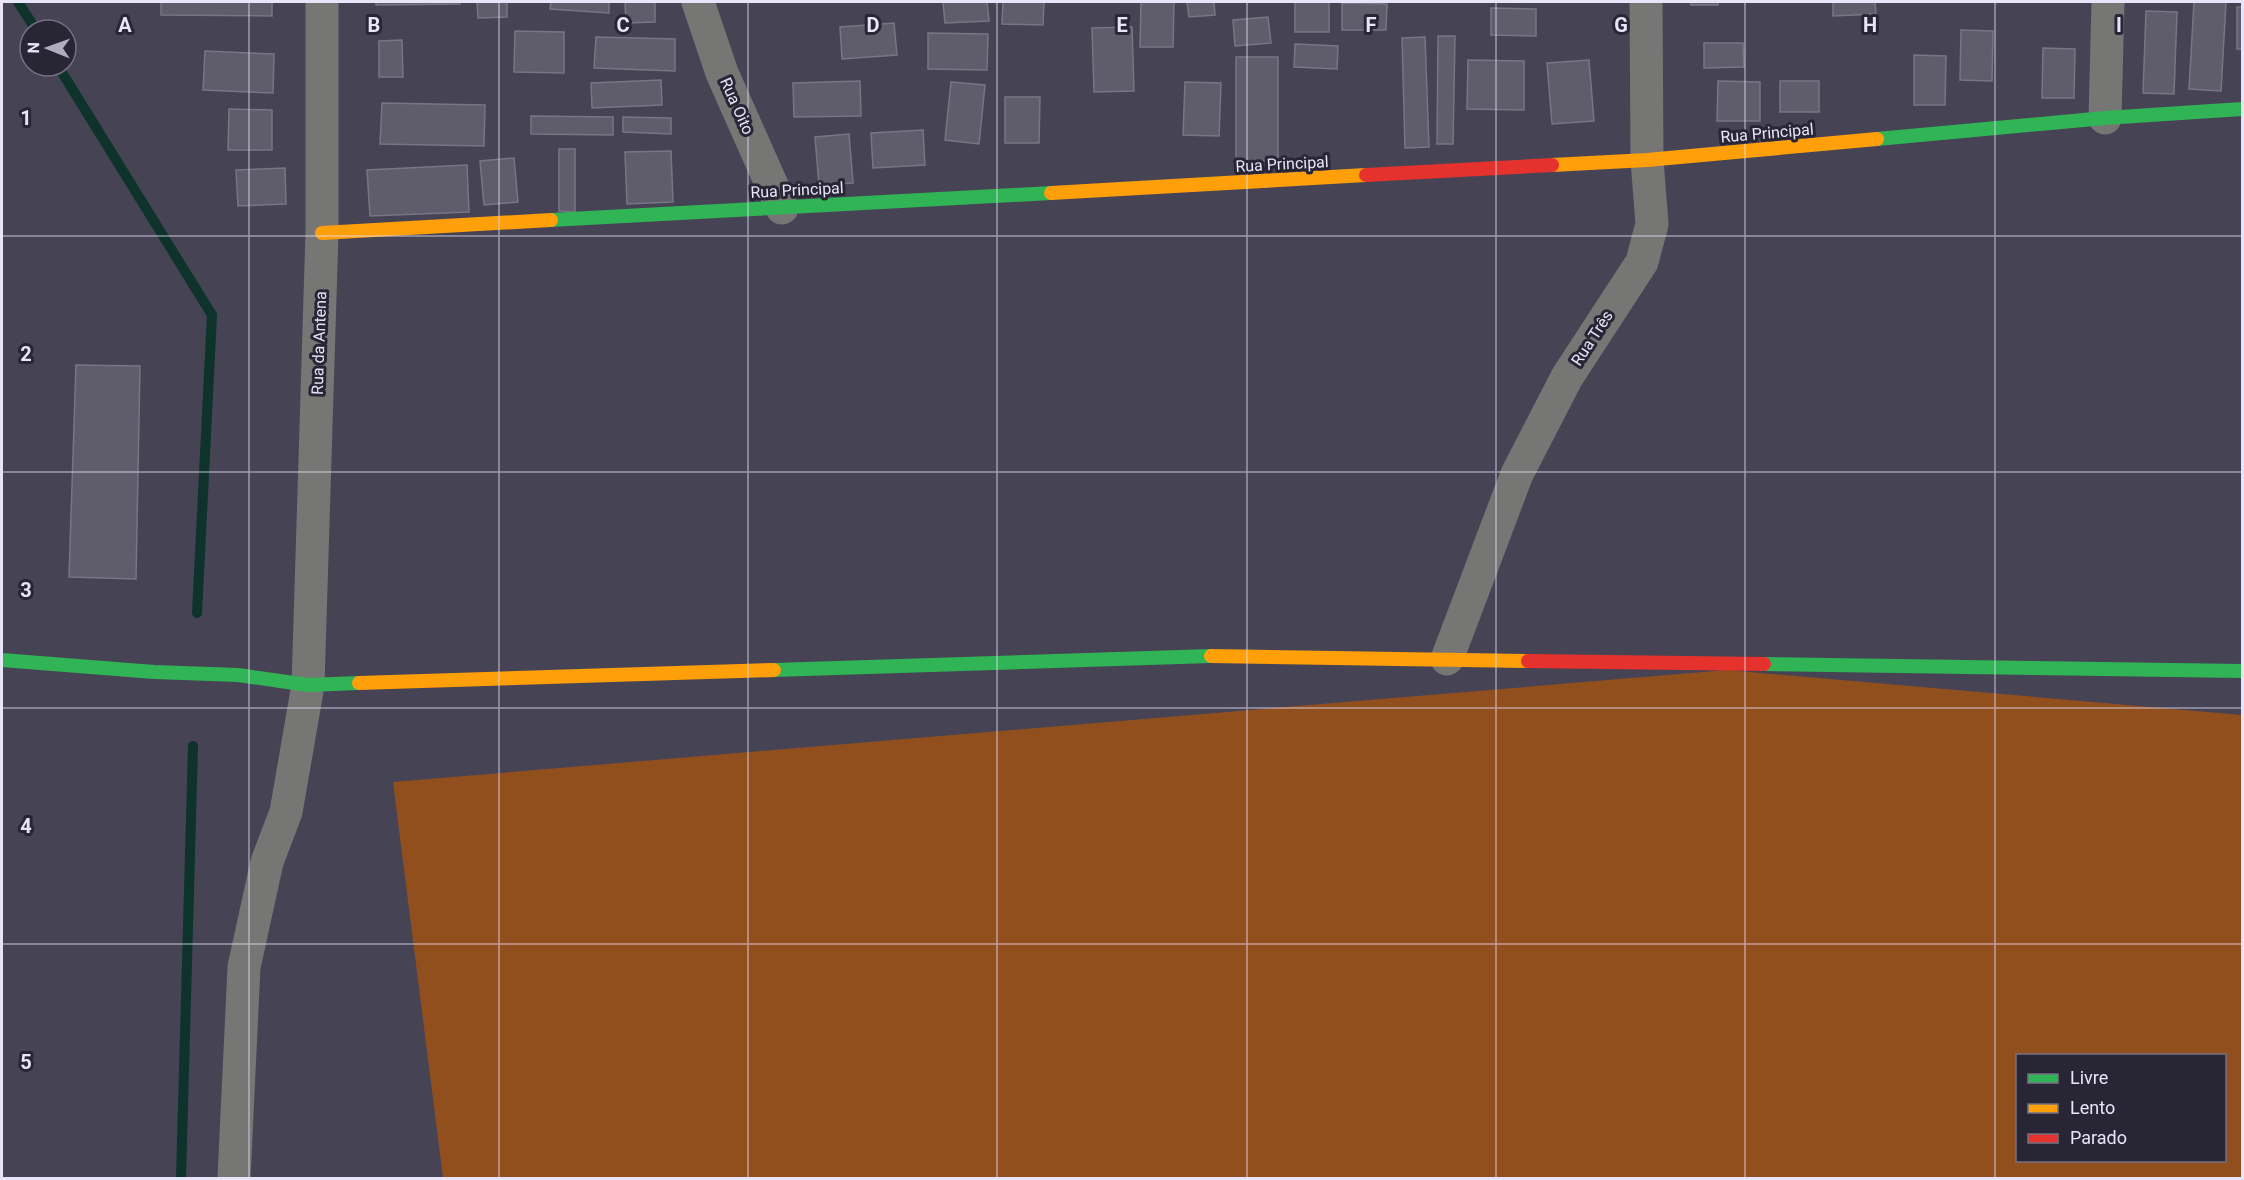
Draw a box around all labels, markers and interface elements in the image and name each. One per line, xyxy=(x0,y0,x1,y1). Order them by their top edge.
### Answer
text: A xyxy=(118,13,132,37)
text: B xyxy=(368,13,380,37)
text: C xyxy=(616,13,630,37)
text: D xyxy=(867,13,880,37)
text: E xyxy=(1116,13,1128,37)
text: F xyxy=(1366,13,1377,37)
text: G xyxy=(1614,13,1628,37)
text: H xyxy=(1863,13,1877,37)
text: I xyxy=(2116,13,2122,37)
north arrow xyxy=(18,18,78,78)
text: N xyxy=(24,42,43,54)
street label: Rua Oito xyxy=(716,75,758,137)
text: 1 xyxy=(20,106,32,130)
street label: Rua Principal xyxy=(1720,119,1814,147)
street label: Rua Principal xyxy=(1235,152,1329,176)
street label: Rua Principal xyxy=(750,178,844,202)
street label: Rua da Antena xyxy=(308,291,330,395)
street label: Rua Três xyxy=(1567,307,1617,369)
text: 2 xyxy=(20,342,32,366)
text: 3 xyxy=(20,578,32,602)
text: 4 xyxy=(20,814,32,838)
text: 5 xyxy=(20,1050,32,1074)
legend xyxy=(2016,1054,2226,1162)
text: Livre xyxy=(2070,1067,2108,1088)
text: Lento xyxy=(2070,1097,2115,1118)
text: Parado xyxy=(2070,1127,2127,1148)

